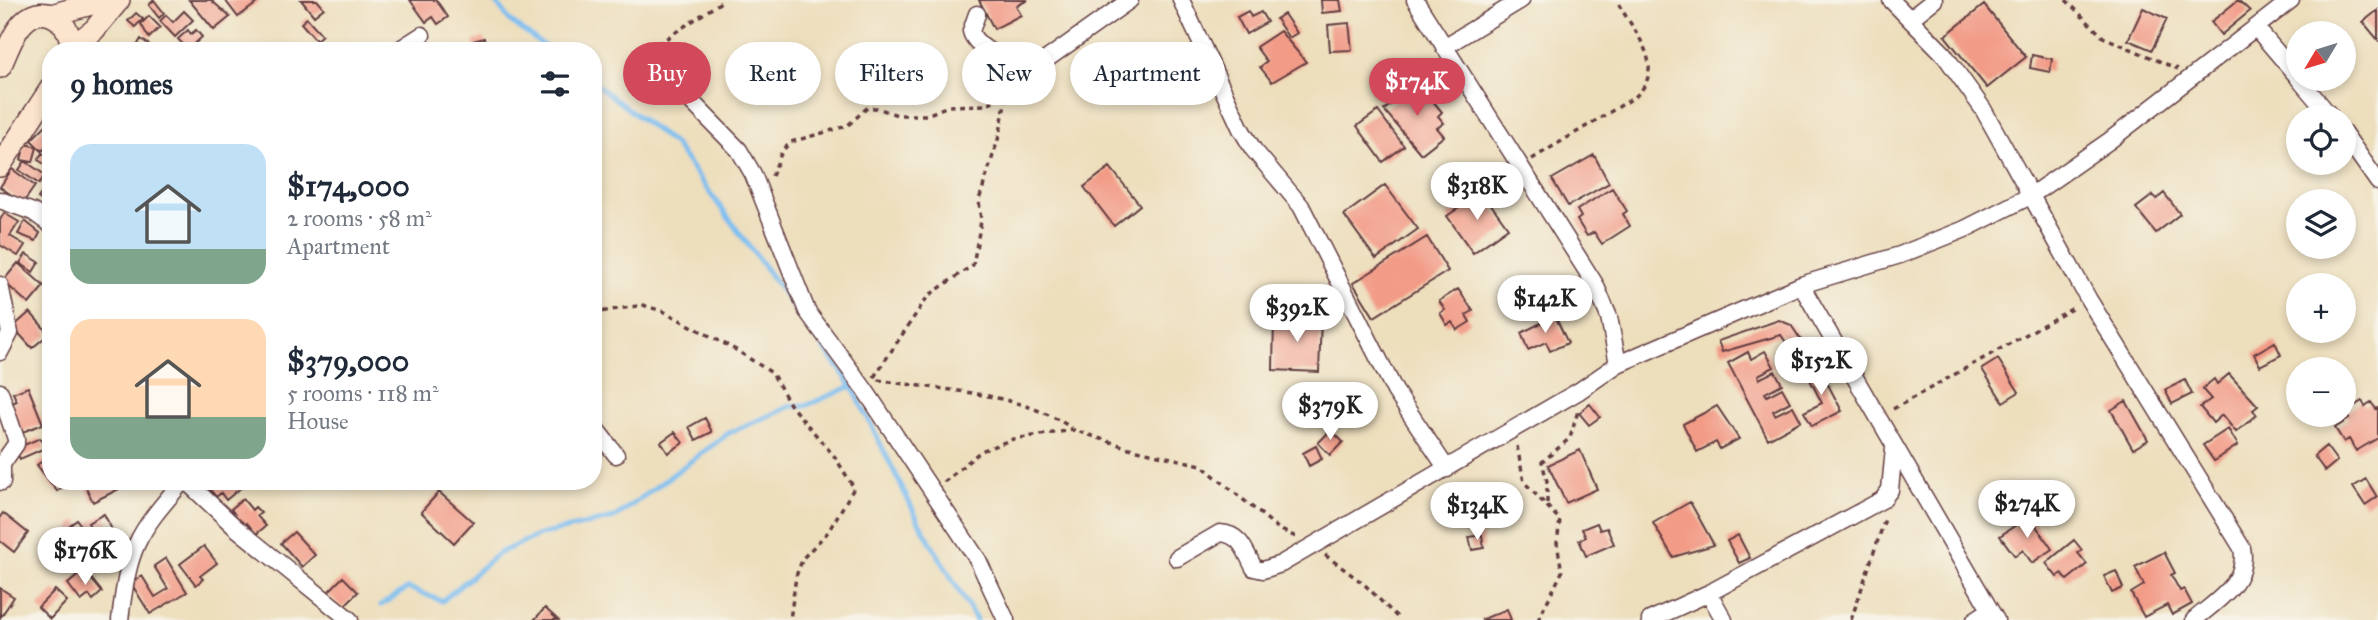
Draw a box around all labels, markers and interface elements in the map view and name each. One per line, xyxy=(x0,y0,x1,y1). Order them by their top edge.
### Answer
north arrow xyxy=(2286,21,2356,91)
map controls xyxy=(2286,21,2356,427)
chip: Buy xyxy=(623,42,711,105)
chip: Rent xyxy=(725,42,821,105)
chip: Filters xyxy=(835,42,948,105)
chip: New xyxy=(962,42,1056,105)
chip: Apartment xyxy=(1070,42,1225,105)
pin: $174K xyxy=(1368,58,1466,118)
icon: filters xyxy=(536,65,574,103)
text: 9 homes xyxy=(70,66,173,102)
text: $174K xyxy=(1385,67,1449,95)
button: locate xyxy=(2286,105,2356,175)
pin: $318K xyxy=(1428,162,1526,222)
text: $174,000 xyxy=(287,168,410,204)
text: $318K xyxy=(1447,171,1507,199)
icon: home xyxy=(126,172,210,256)
button: layers xyxy=(2286,189,2356,259)
text: 2 rooms · 58 m² xyxy=(287,204,432,232)
text: Apartment xyxy=(287,232,390,260)
button: + xyxy=(2286,273,2356,343)
pin: $142K xyxy=(1496,276,1594,335)
pin: $392K xyxy=(1248,284,1346,344)
text: $142K xyxy=(1513,284,1577,312)
text: $392K xyxy=(1265,293,1329,321)
pin: $152K xyxy=(1772,338,1870,397)
text: $379,000 xyxy=(287,343,409,379)
text: $152K xyxy=(1790,346,1852,374)
icon: home xyxy=(126,347,210,431)
button: − xyxy=(2286,357,2356,427)
text: 5 rooms · 118 m² xyxy=(287,379,439,407)
pin: $379K xyxy=(1281,382,1379,442)
text: $379K xyxy=(1298,391,1362,419)
text: House xyxy=(287,407,349,435)
pin: $274K xyxy=(1978,480,2076,540)
pin: $134K xyxy=(1428,482,1526,542)
text: $274K xyxy=(1994,489,2060,517)
text: $134K xyxy=(1446,491,1508,519)
pin: $176K xyxy=(36,528,134,587)
text: $176K xyxy=(53,536,117,564)

